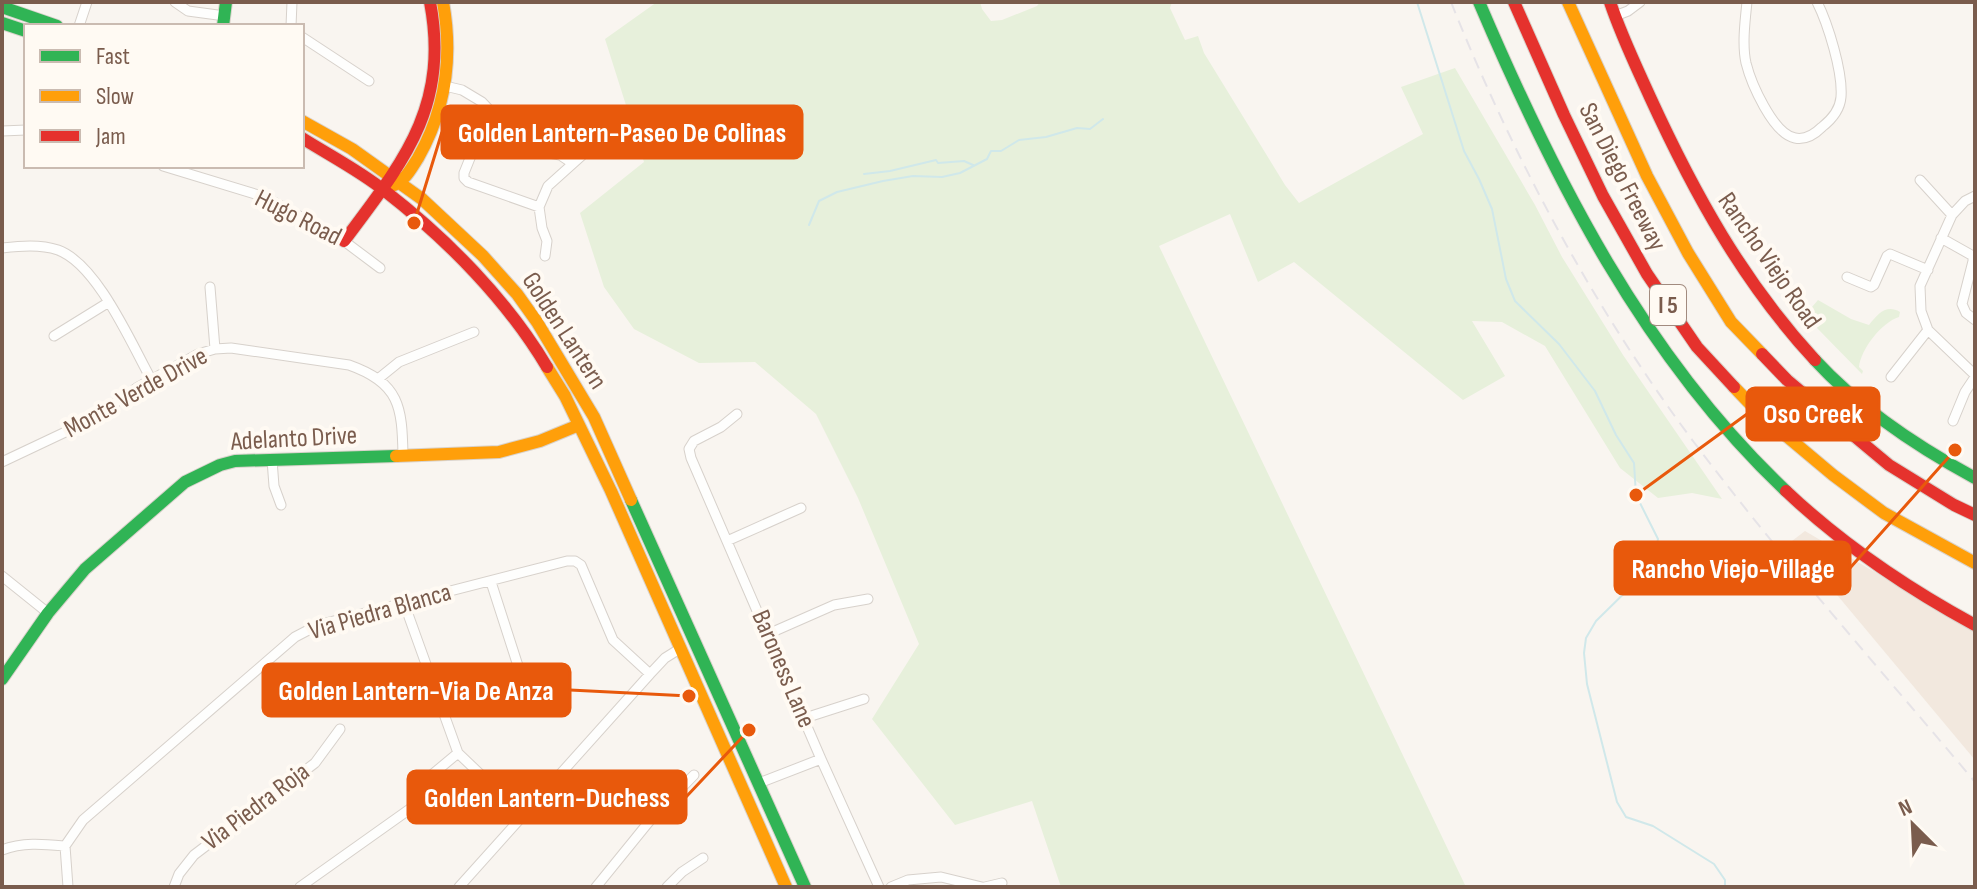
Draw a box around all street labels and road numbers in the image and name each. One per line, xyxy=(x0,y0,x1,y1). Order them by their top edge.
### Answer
street label: San Diego Freeway xyxy=(1572,98,1672,256)
street label: Hugo Road xyxy=(250,183,346,253)
street label: Rancho Viejo Road xyxy=(1711,187,1827,335)
street label: Golden Lantern xyxy=(515,267,613,395)
road number: I 5 xyxy=(1650,285,1686,325)
street label: Monte Verde Drive xyxy=(59,341,213,445)
street label: Adelanto Drive xyxy=(229,420,358,458)
street label: Via Piedra Blanca xyxy=(305,577,455,647)
street label: Baroness Lane xyxy=(744,605,822,733)
street label: Via Piedra Roja xyxy=(196,757,316,857)

